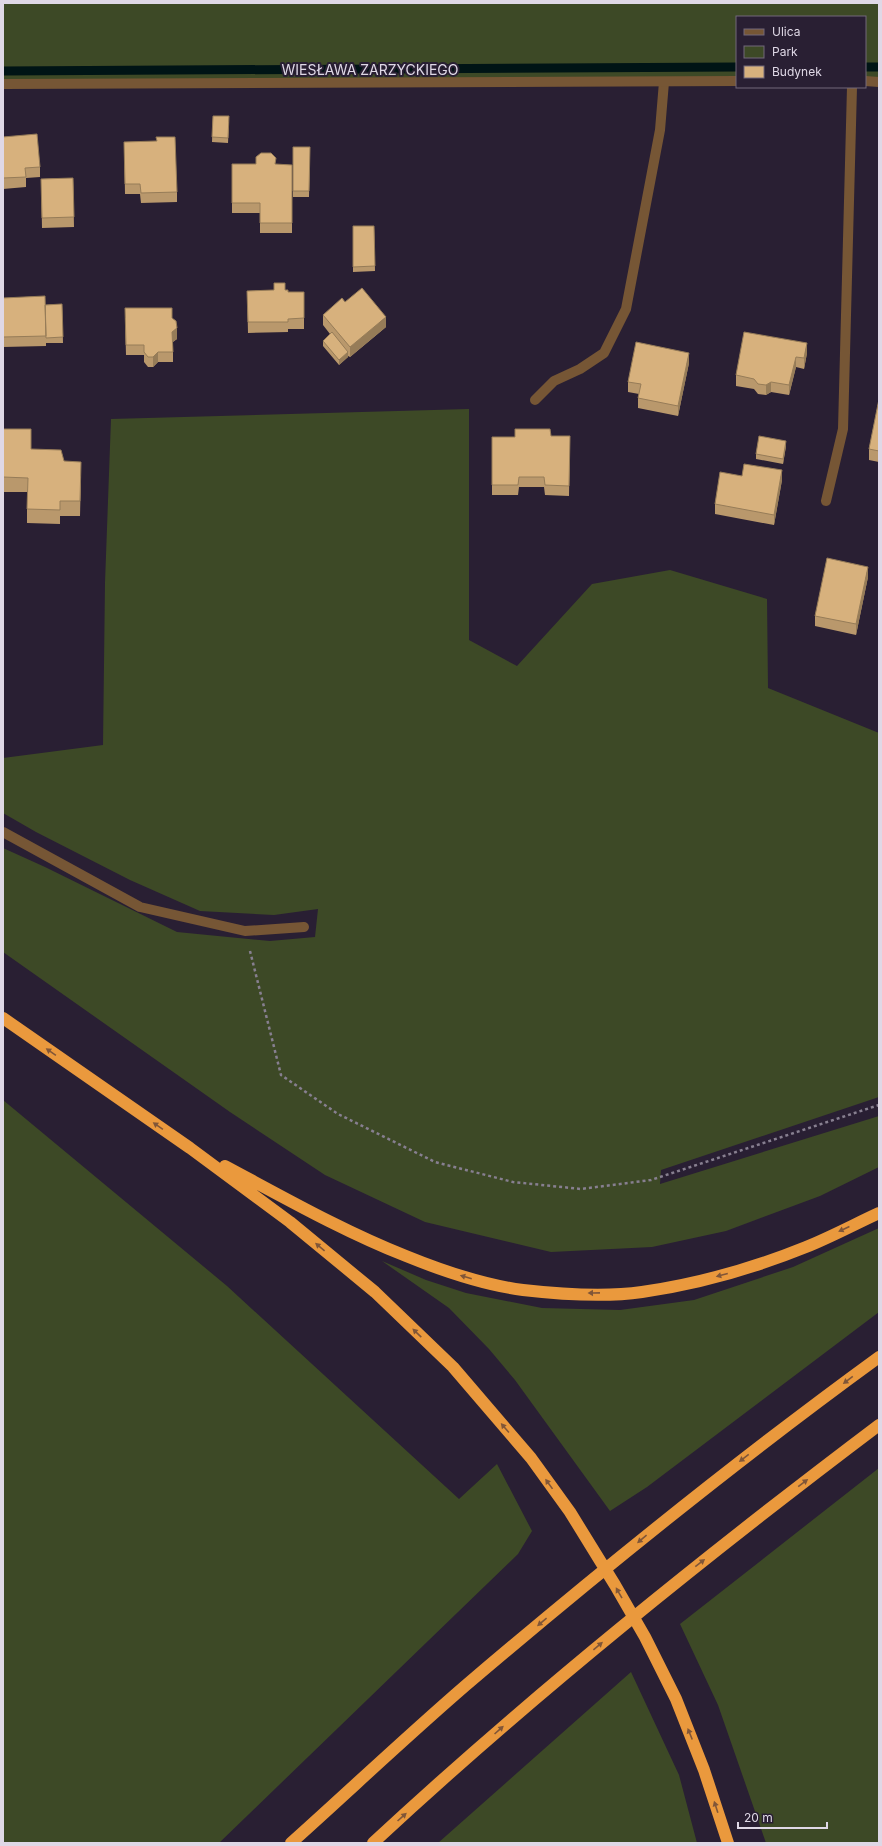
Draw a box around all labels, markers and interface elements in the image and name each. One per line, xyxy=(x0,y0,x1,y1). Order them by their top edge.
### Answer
legend xyxy=(736,16,866,88)
text: Ulica xyxy=(772,24,800,39)
text: Park xyxy=(772,44,798,59)
street label: WIESŁAWA ZARZYCKIEGO xyxy=(281,61,459,78)
text: Budynek xyxy=(772,64,822,79)
one-way arrow xyxy=(46,1048,56,1056)
one-way arrow xyxy=(153,1122,163,1130)
one-way arrow xyxy=(838,1226,849,1232)
one-way arrow xyxy=(315,1242,326,1251)
one-way arrow xyxy=(716,1272,728,1278)
one-way arrow xyxy=(460,1274,472,1280)
one-way arrow xyxy=(588,1290,600,1297)
one-way arrow xyxy=(412,1328,422,1338)
one-way arrow xyxy=(842,1376,853,1384)
one-way arrow xyxy=(501,1423,510,1434)
one-way arrow xyxy=(738,1454,749,1463)
one-way arrow xyxy=(545,1478,553,1489)
one-way arrow xyxy=(797,1478,808,1487)
one-way arrow xyxy=(637,1535,648,1544)
one-way arrow xyxy=(695,1558,706,1567)
one-way arrow xyxy=(616,1587,623,1599)
one-way arrow xyxy=(537,1618,547,1627)
one-way arrow xyxy=(593,1642,603,1651)
one-way arrow xyxy=(494,1726,504,1735)
one-way arrow xyxy=(687,1729,693,1740)
one-way arrow xyxy=(713,1800,719,1812)
scale bar xyxy=(738,1804,827,1830)
text: 20 m xyxy=(744,1810,773,1825)
one-way arrow xyxy=(396,1812,407,1821)

